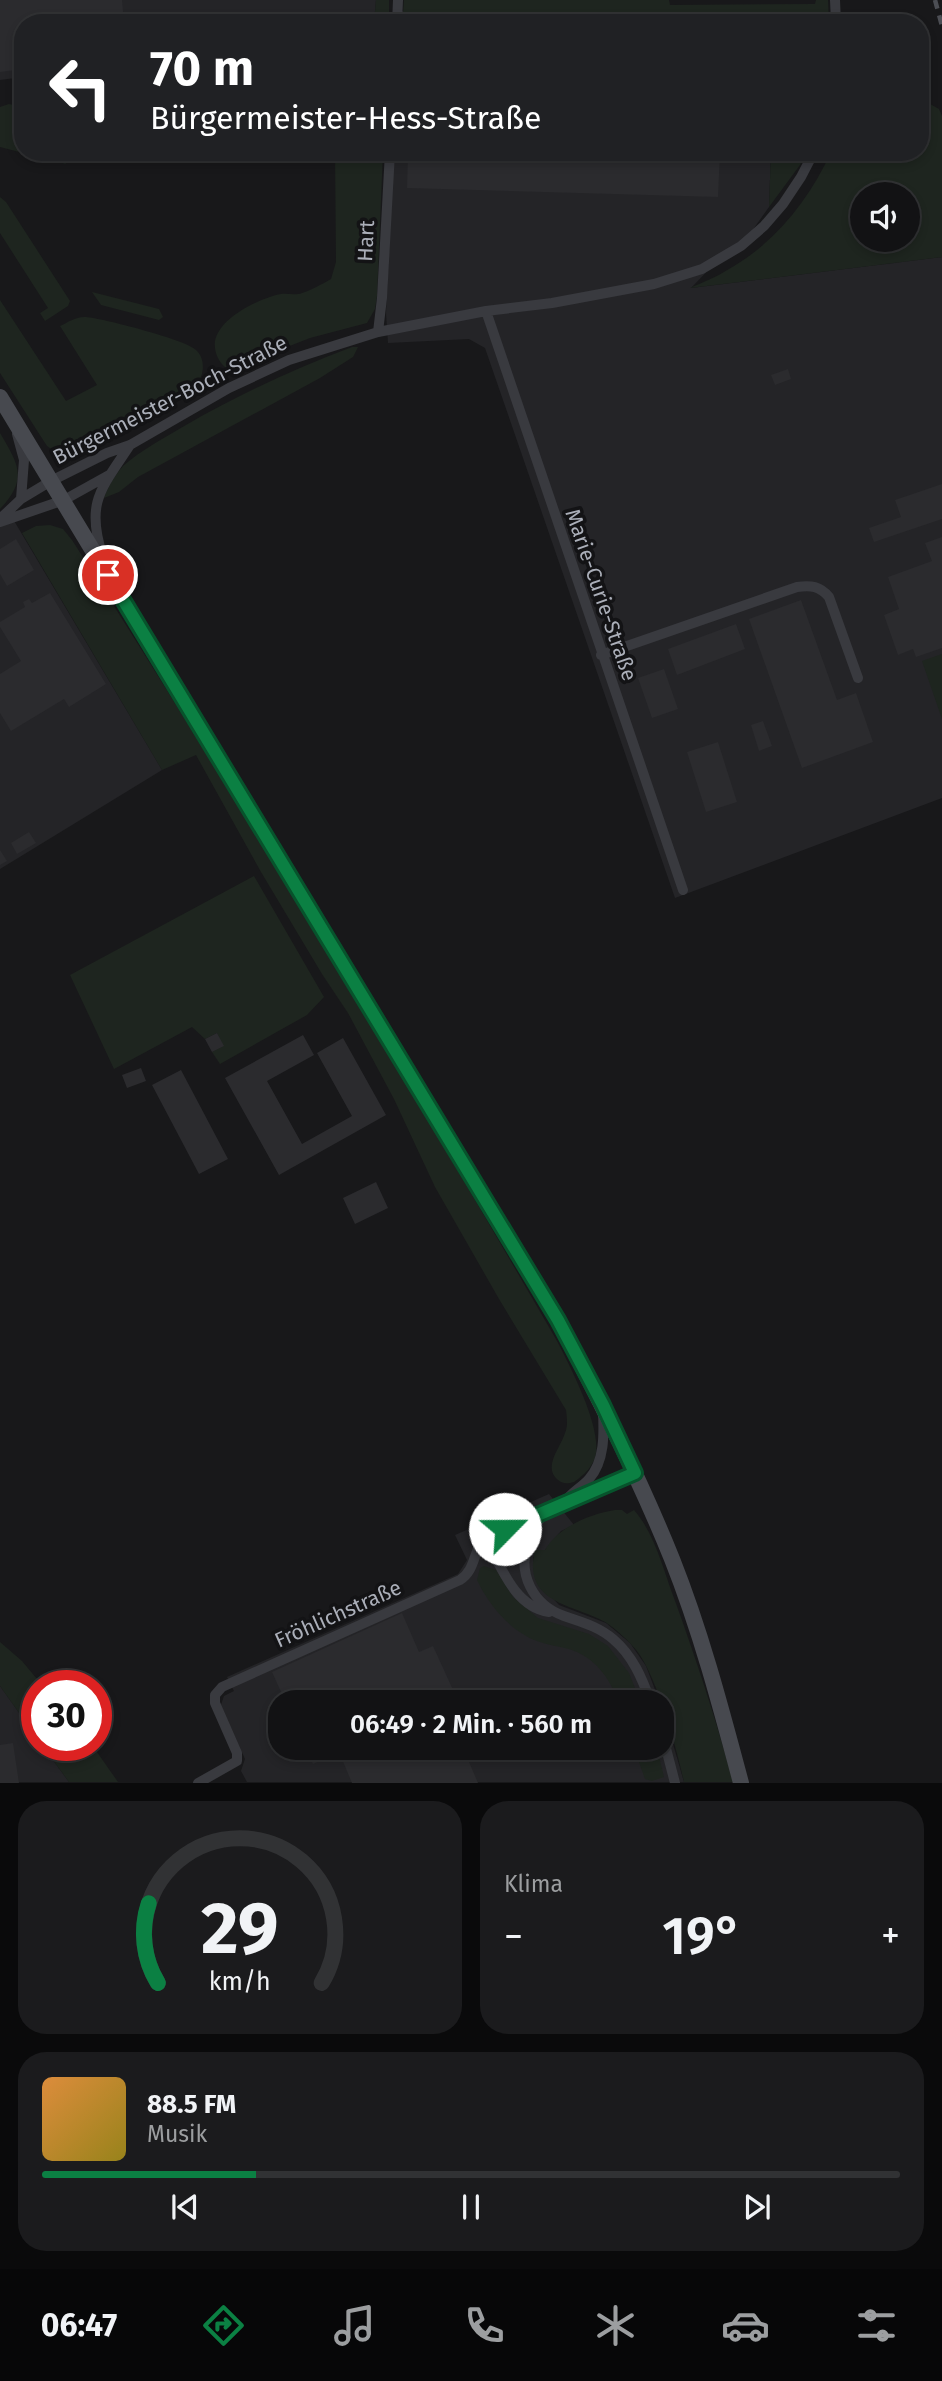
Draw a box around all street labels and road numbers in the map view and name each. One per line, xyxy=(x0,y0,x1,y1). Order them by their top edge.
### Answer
street label: Hart xyxy=(352,219,380,262)
street label: Bürgermeister-Boch-Straße xyxy=(49,330,291,470)
street label: Marie-Curie-Straße xyxy=(559,506,643,684)
street label: Fröhlichstraße xyxy=(271,1574,405,1654)

